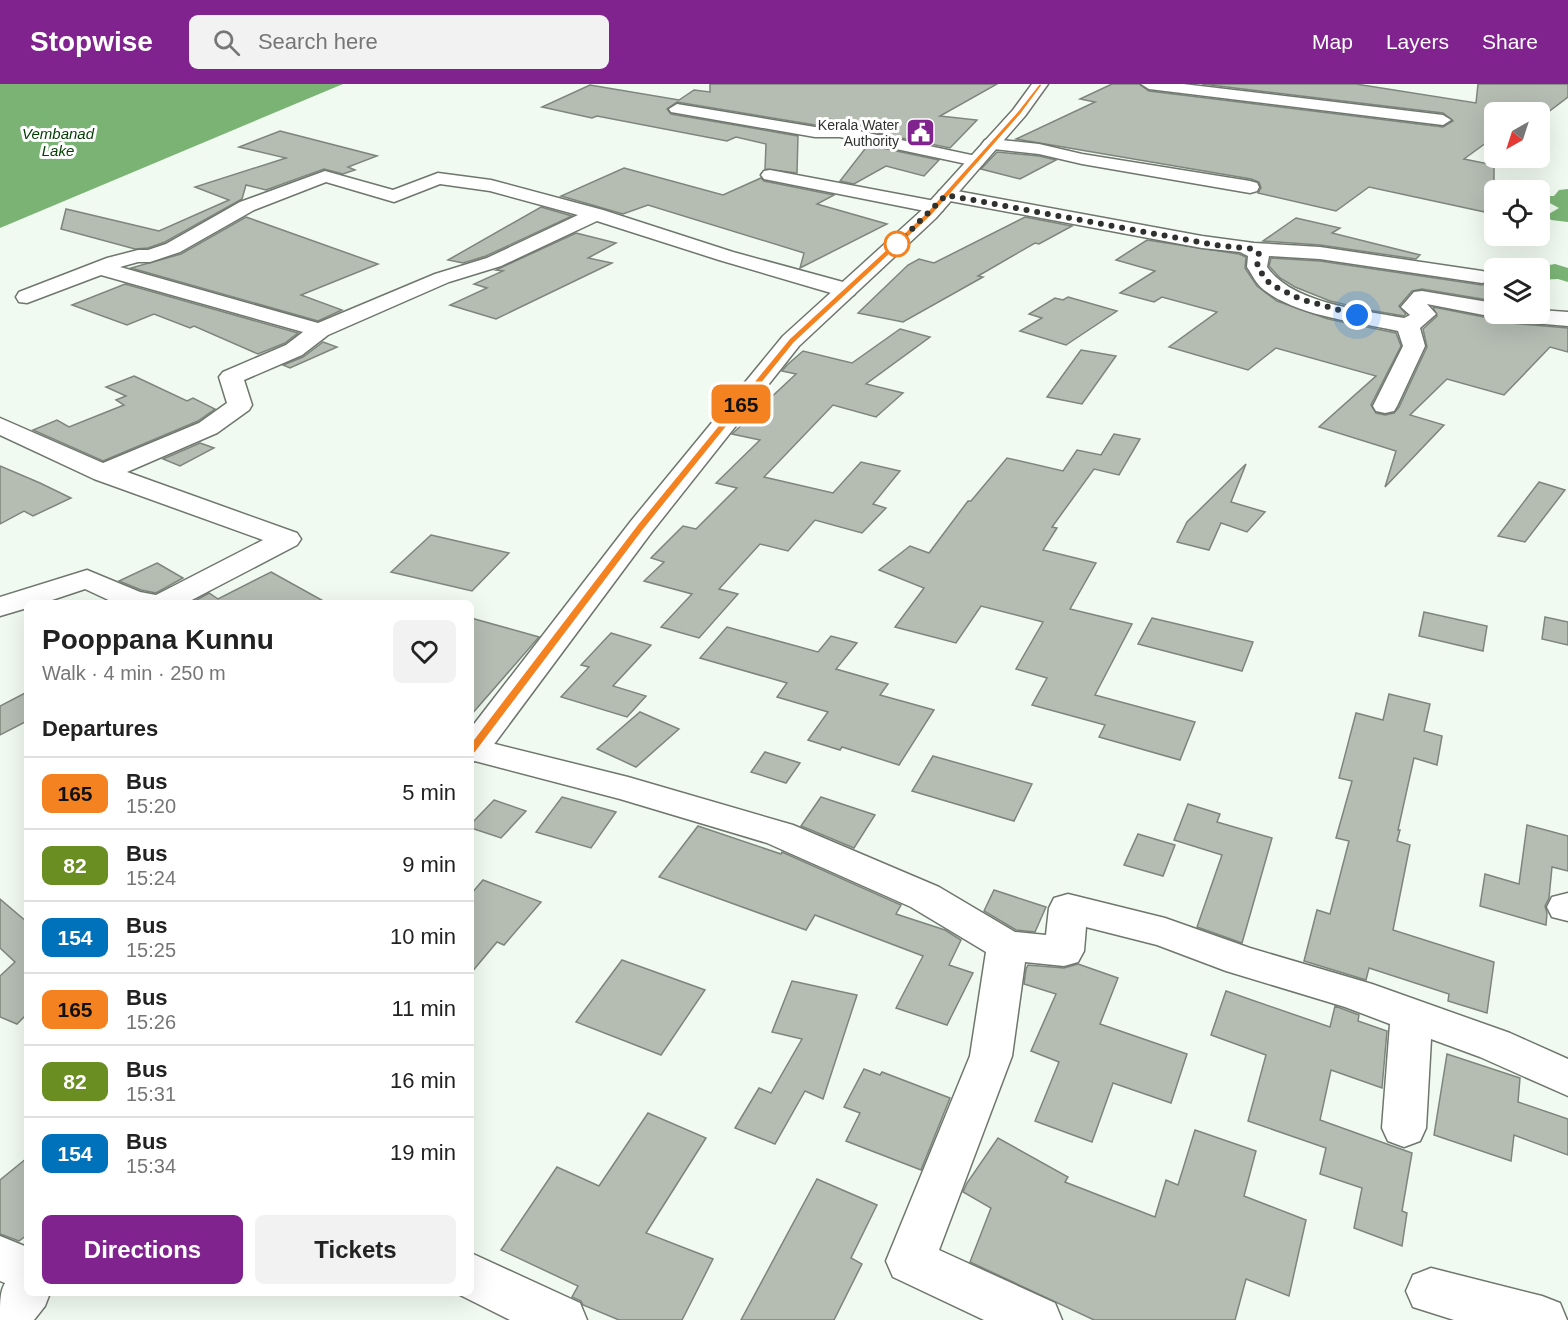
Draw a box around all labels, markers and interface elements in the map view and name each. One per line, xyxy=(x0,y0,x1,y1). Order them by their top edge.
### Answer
search box xyxy=(189,15,609,69)
text: Stopwise xyxy=(30,26,153,57)
icon: search xyxy=(210,26,243,59)
text: Search here xyxy=(258,29,378,54)
text: Map xyxy=(1312,30,1353,53)
text: Layers xyxy=(1386,30,1449,53)
text: Share xyxy=(1482,30,1538,53)
north arrow xyxy=(1484,102,1550,168)
map controls xyxy=(1484,102,1550,324)
place label: Kerala Water Authority xyxy=(818,117,899,149)
public building icon: Kerala Water Authority xyxy=(904,117,936,149)
water label: Vembanad Lake xyxy=(22,125,95,159)
button: locate xyxy=(1484,180,1550,246)
unlabelled marker xyxy=(884,231,910,257)
button: layers xyxy=(1484,258,1550,324)
your location xyxy=(1342,300,1372,330)
line badge: 165 xyxy=(706,384,776,424)
text: 165 xyxy=(723,393,759,416)
button: heart xyxy=(393,620,456,683)
text: Pooppana Kunnu xyxy=(42,624,274,655)
text: Walk · 4 min · 250 m xyxy=(42,662,226,684)
text: Departures xyxy=(42,716,158,741)
text: Bus xyxy=(126,769,168,794)
text: 5 min xyxy=(402,780,456,805)
text: 165 xyxy=(57,782,93,805)
text: 15:20 xyxy=(126,795,176,817)
text: Bus xyxy=(126,841,168,866)
text: 9 min xyxy=(402,852,456,877)
text: 82 xyxy=(63,854,87,877)
text: 15:24 xyxy=(126,867,176,889)
text: Bus xyxy=(126,913,168,938)
text: 10 min xyxy=(390,924,456,949)
text: 154 xyxy=(57,926,93,949)
text: 15:25 xyxy=(126,939,176,961)
text: Bus xyxy=(126,985,168,1010)
text: 11 min xyxy=(392,996,456,1021)
text: 165 xyxy=(57,998,93,1021)
text: 15:26 xyxy=(126,1011,176,1033)
text: Bus xyxy=(126,1057,168,1082)
text: 16 min xyxy=(390,1068,456,1093)
text: 82 xyxy=(63,1070,87,1093)
text: 15:31 xyxy=(126,1083,176,1105)
text: Bus xyxy=(126,1129,168,1154)
text: 19 min xyxy=(390,1140,456,1165)
text: 154 xyxy=(57,1142,93,1165)
text: 15:34 xyxy=(126,1155,176,1177)
button: Directions xyxy=(42,1215,243,1284)
button: Tickets xyxy=(255,1215,456,1284)

